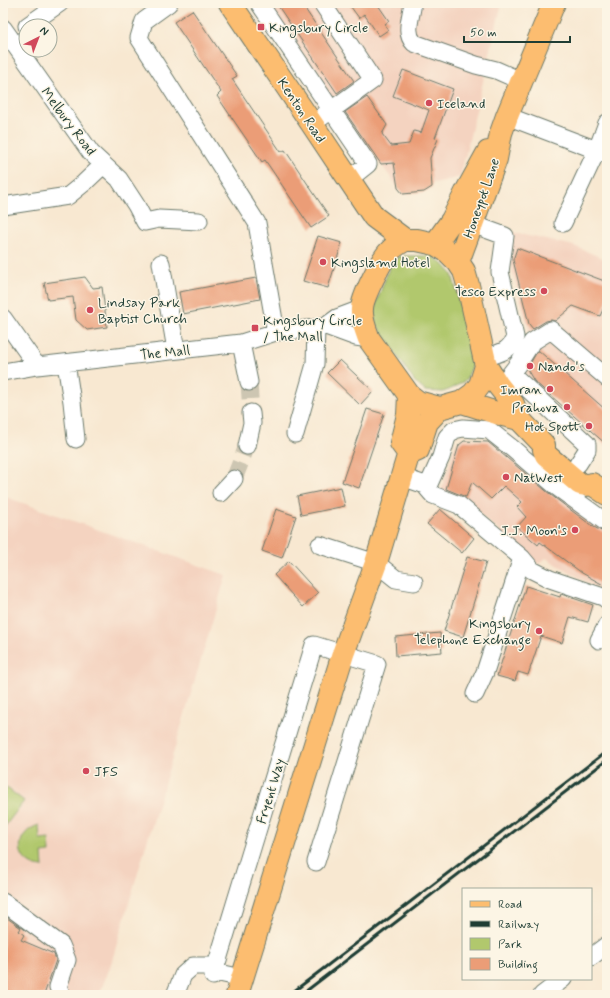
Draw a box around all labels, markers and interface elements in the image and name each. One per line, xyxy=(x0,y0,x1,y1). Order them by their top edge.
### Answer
north arrow xyxy=(18,18,58,58)
scale bar xyxy=(464,18,570,44)
place label: Kingsbury Circle xyxy=(269,19,368,38)
marker: Kingsbury Circle xyxy=(256,22,266,32)
text: N xyxy=(37,24,51,39)
text: 50 m xyxy=(470,25,497,41)
street label: Kenton Road xyxy=(273,74,330,147)
street label: Melbury Road xyxy=(37,84,100,159)
place label: Iceland xyxy=(437,95,486,113)
marker: Iceland xyxy=(424,98,434,108)
street label: Honeypot Lane xyxy=(460,156,504,241)
place label: Kingslamd Hotel xyxy=(331,254,430,273)
marker: Kingslamd Hotel xyxy=(318,257,328,267)
place label: Tesco Express xyxy=(455,283,536,301)
marker: Tesco Express xyxy=(539,286,549,296)
place label: Lindsay Park Baptist Church xyxy=(98,294,187,328)
marker: Lindsay Park Baptist Church xyxy=(85,305,95,315)
place label: Kingsbury Circle / The Mall xyxy=(263,312,362,346)
marker: Kingsbury Circle / The Mall xyxy=(250,323,260,333)
street label: The Mall xyxy=(139,341,191,365)
place label: Nando's xyxy=(538,358,585,376)
marker: Nando's xyxy=(525,361,535,371)
place label: Imran xyxy=(500,381,542,399)
marker: Imran xyxy=(545,384,555,394)
place label: Prahova xyxy=(512,399,559,417)
marker: Prahova xyxy=(562,402,572,412)
place label: Hot Spott xyxy=(525,418,582,436)
marker: Hot Spott xyxy=(584,421,594,431)
place label: NatWest xyxy=(514,469,563,487)
marker: NatWest xyxy=(501,472,511,482)
place label: J.J. Moon's xyxy=(500,522,567,540)
marker: J.J. Moon's xyxy=(570,525,580,535)
place label: Kingsbury Telephone Exchange xyxy=(414,615,531,651)
marker: Kingsbury Telephone Exchange xyxy=(534,626,544,636)
street label: Fryent Way xyxy=(252,756,289,826)
place label: JFS xyxy=(94,763,118,781)
marker: JFS xyxy=(81,766,91,776)
legend xyxy=(462,888,592,980)
text: Road xyxy=(498,897,522,913)
text: Railway xyxy=(498,917,540,933)
text: Park xyxy=(498,937,522,953)
text: Building xyxy=(498,957,538,974)

